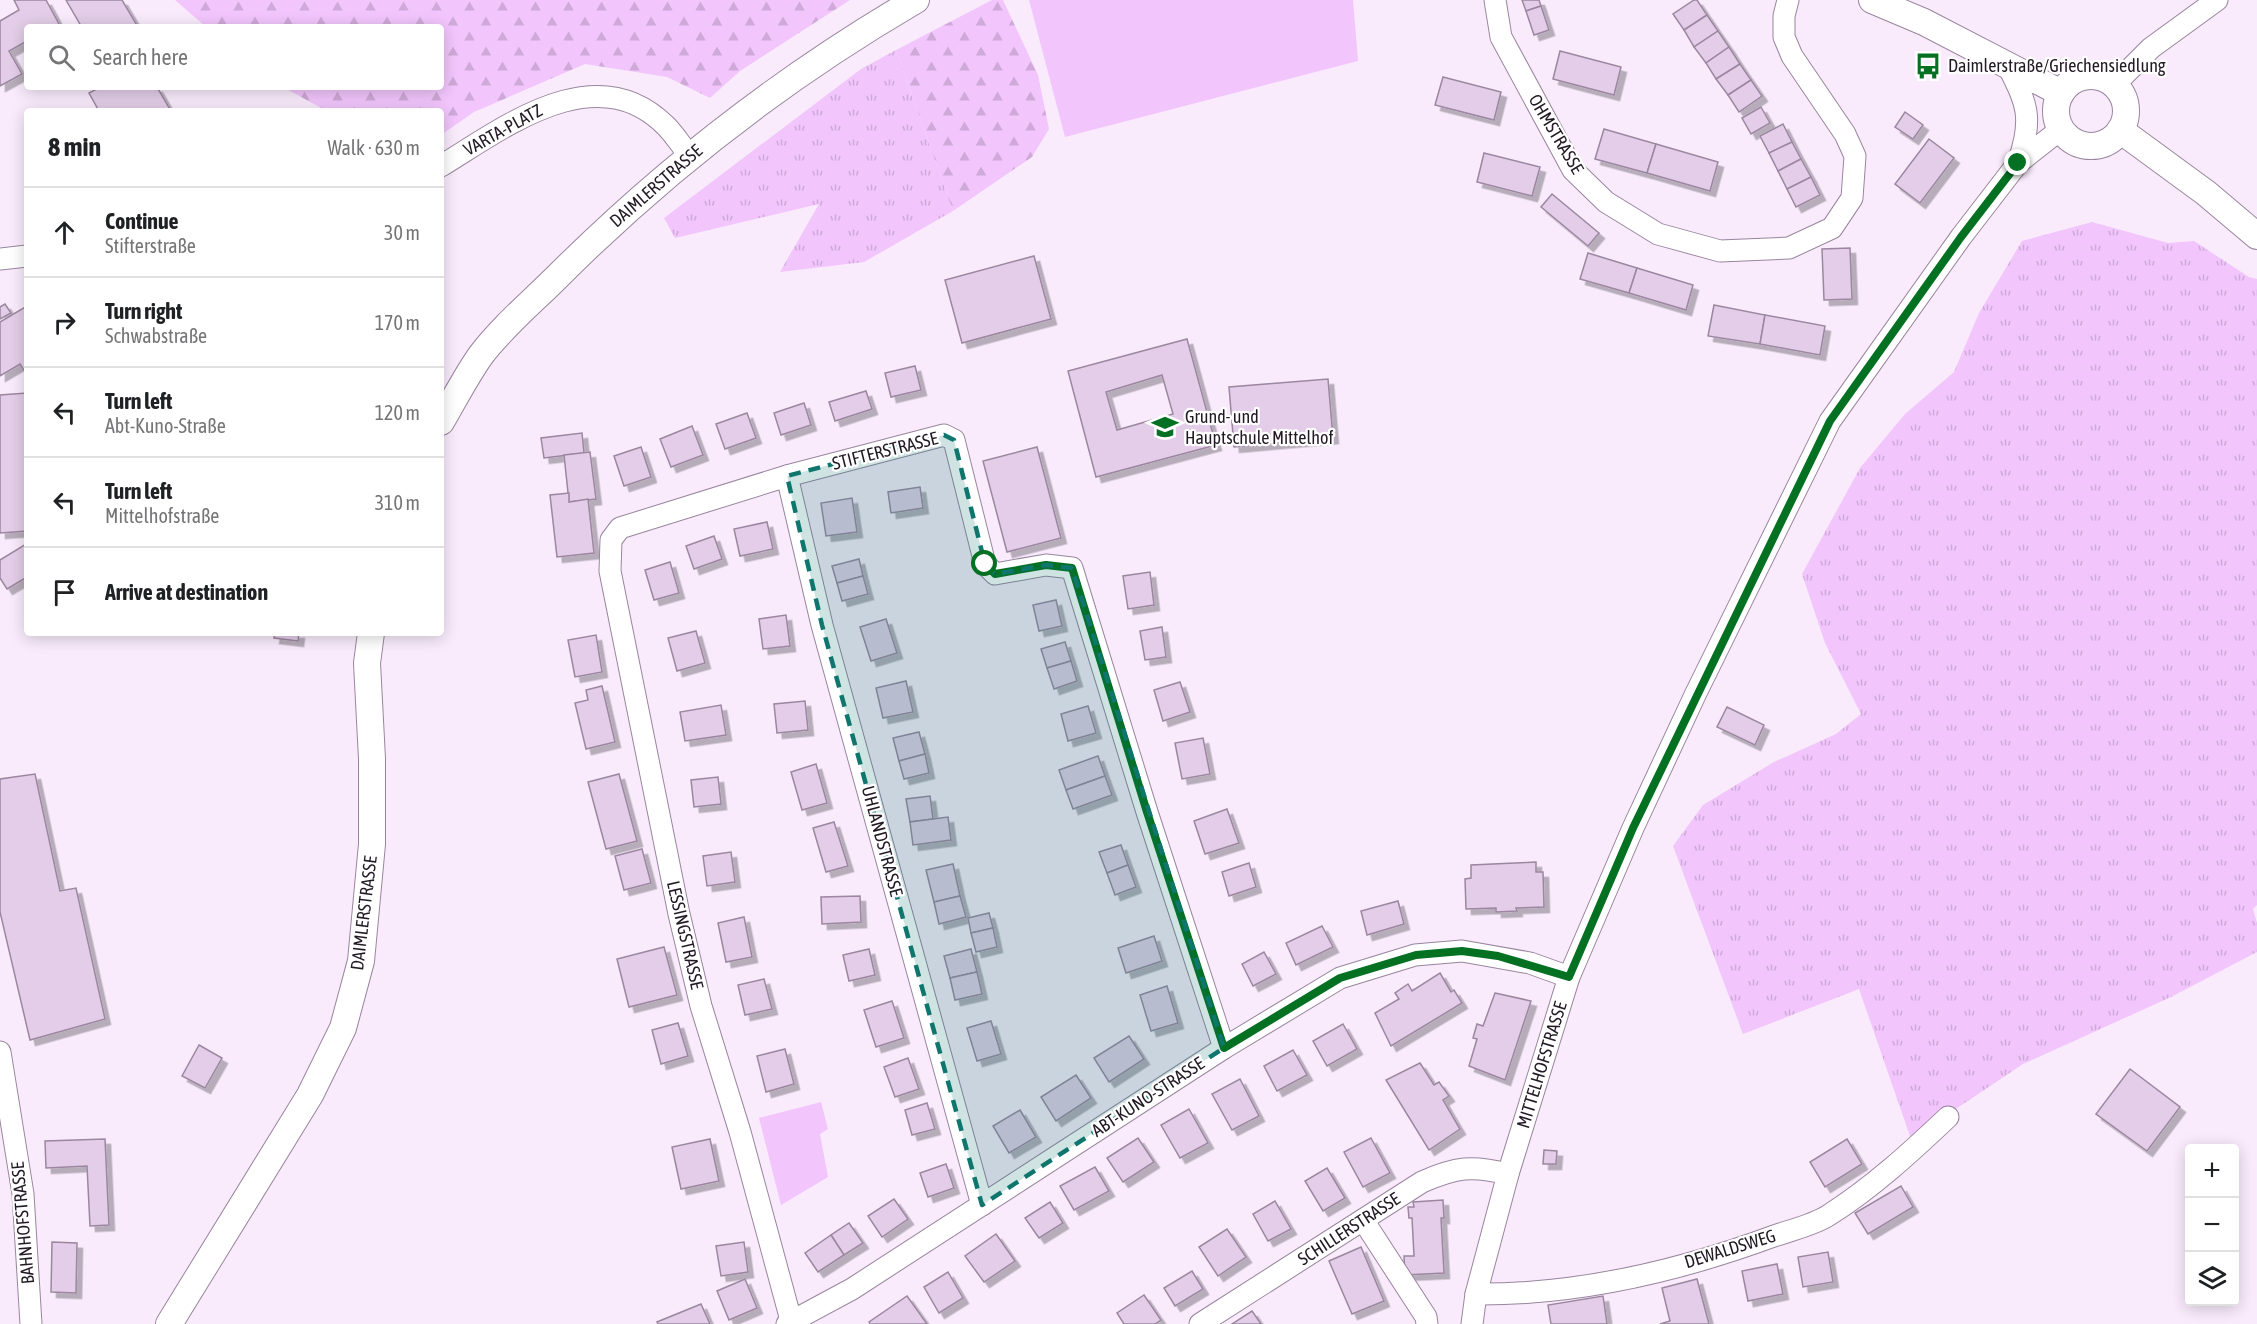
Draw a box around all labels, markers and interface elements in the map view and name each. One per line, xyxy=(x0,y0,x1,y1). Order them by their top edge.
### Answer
search box xyxy=(24,24,444,90)
icon: search xyxy=(45,41,78,74)
text: Search here xyxy=(93,44,188,70)
bus stop icon: Daimlerstraße/Griechensiedlung xyxy=(1913,51,1943,81)
place label: Daimlerstraße/Griechensiedlung xyxy=(1948,55,2166,76)
street label: OHMSTRASSE xyxy=(1524,90,1589,178)
street label: VARTA-PLATZ xyxy=(460,99,546,160)
text: 8 min xyxy=(48,132,101,162)
text: Walk · 630 m xyxy=(328,136,420,159)
street label: DAIMLERSTRASSE xyxy=(605,140,706,231)
route end xyxy=(2004,149,2030,175)
text: Continue xyxy=(105,208,179,234)
icon: ahead xyxy=(48,216,81,249)
text: 30 m xyxy=(384,221,420,244)
text: Stifterstraße xyxy=(105,234,196,257)
text: Turn right xyxy=(105,298,182,324)
icon: right xyxy=(48,306,81,339)
text: 170 m xyxy=(375,311,420,334)
text: Schwabstraße xyxy=(105,324,207,347)
text: Turn left xyxy=(105,388,172,414)
icon: left xyxy=(48,396,81,429)
text: 120 m xyxy=(375,401,420,424)
place label: Grund- und Hauptschule Mittelhof xyxy=(1185,406,1333,448)
school or university icon: Grund- und Hauptschule Mittelhof xyxy=(1150,412,1180,442)
text: Abt-Kuno-Straße xyxy=(105,414,226,437)
street label: STIFTERSTRASSE xyxy=(830,427,940,474)
text: Turn left xyxy=(105,478,172,504)
icon: left xyxy=(48,486,81,519)
text: 310 m xyxy=(375,491,420,514)
text: Mittelhofstraße xyxy=(105,504,219,527)
route start xyxy=(971,550,997,576)
icon: arrive xyxy=(48,576,81,609)
text: Arrive at destination xyxy=(105,579,268,605)
street label: UHLANDSTRASSE xyxy=(858,783,907,899)
street label: DAIMLERSTRASSE xyxy=(346,854,381,971)
street label: LESSINGSTRASSE xyxy=(663,879,708,991)
street label: MITTELHOFSTRASSE xyxy=(1512,999,1571,1131)
street label: ABT-KUNO-STRASSE xyxy=(1087,1052,1208,1141)
map controls xyxy=(2185,1144,2239,1306)
button: + xyxy=(2185,1144,2239,1198)
street label: BAHNHOFSTRASSE xyxy=(7,1161,38,1285)
street label: SCHILLERSTRASSE xyxy=(1294,1188,1404,1269)
button: − xyxy=(2185,1198,2239,1252)
street label: DEWALDSWEG xyxy=(1682,1225,1778,1272)
button: layers xyxy=(2185,1252,2239,1306)

